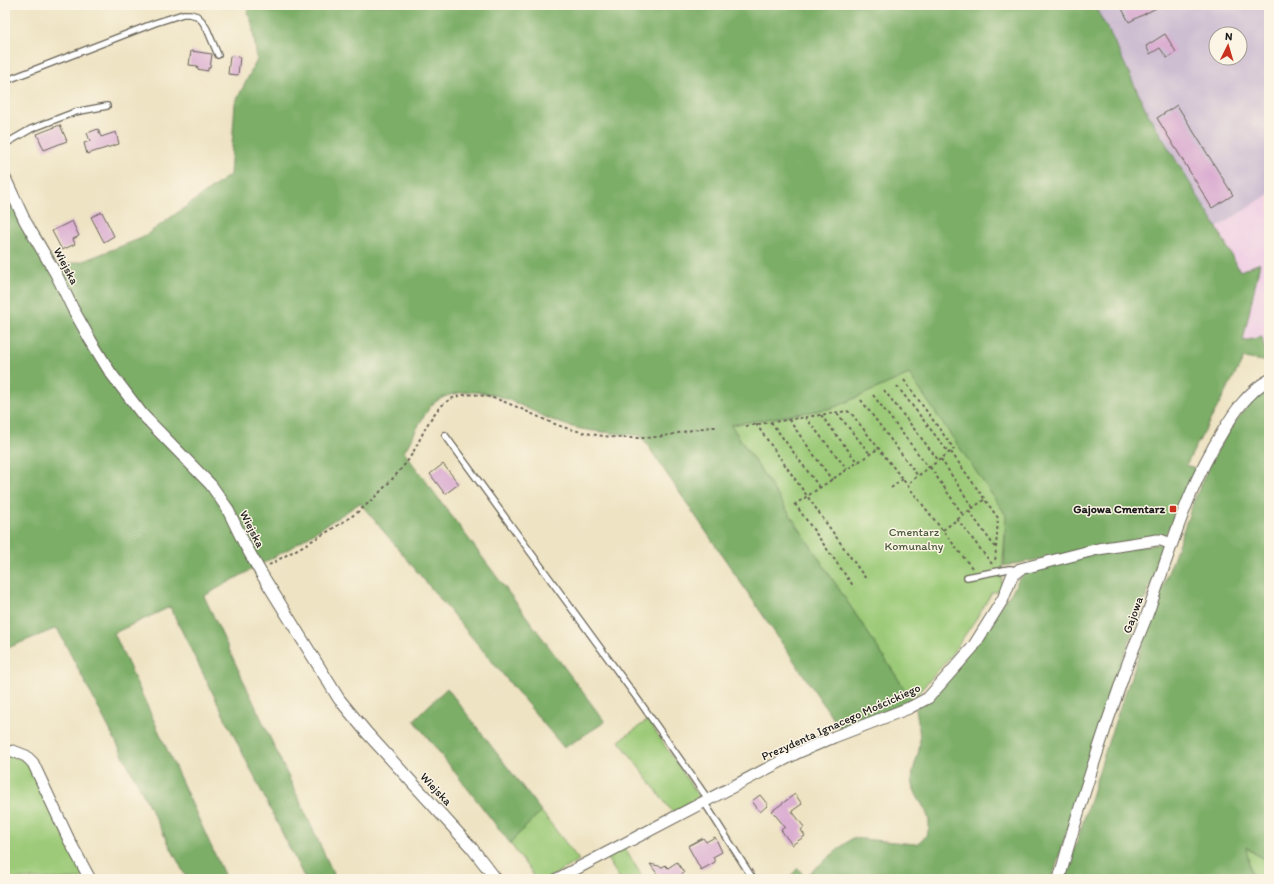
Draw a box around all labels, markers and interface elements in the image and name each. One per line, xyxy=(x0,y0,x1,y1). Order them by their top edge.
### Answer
north arrow xyxy=(1208,26,1248,66)
text: N xyxy=(1225,30,1233,43)
street label: Wiejska xyxy=(50,245,82,288)
place label: Gajowa Cmentarz xyxy=(1073,502,1165,517)
marker: Gajowa Cmentarz xyxy=(1168,504,1178,514)
street label: Wiejska xyxy=(237,508,268,551)
park label: Cmentarz Komunalny xyxy=(885,525,944,553)
street label: Gajowa xyxy=(1120,594,1146,635)
street label: Prezydenta Ignacego Mościckiego xyxy=(759,681,923,763)
street label: Wiejska xyxy=(417,770,455,809)

